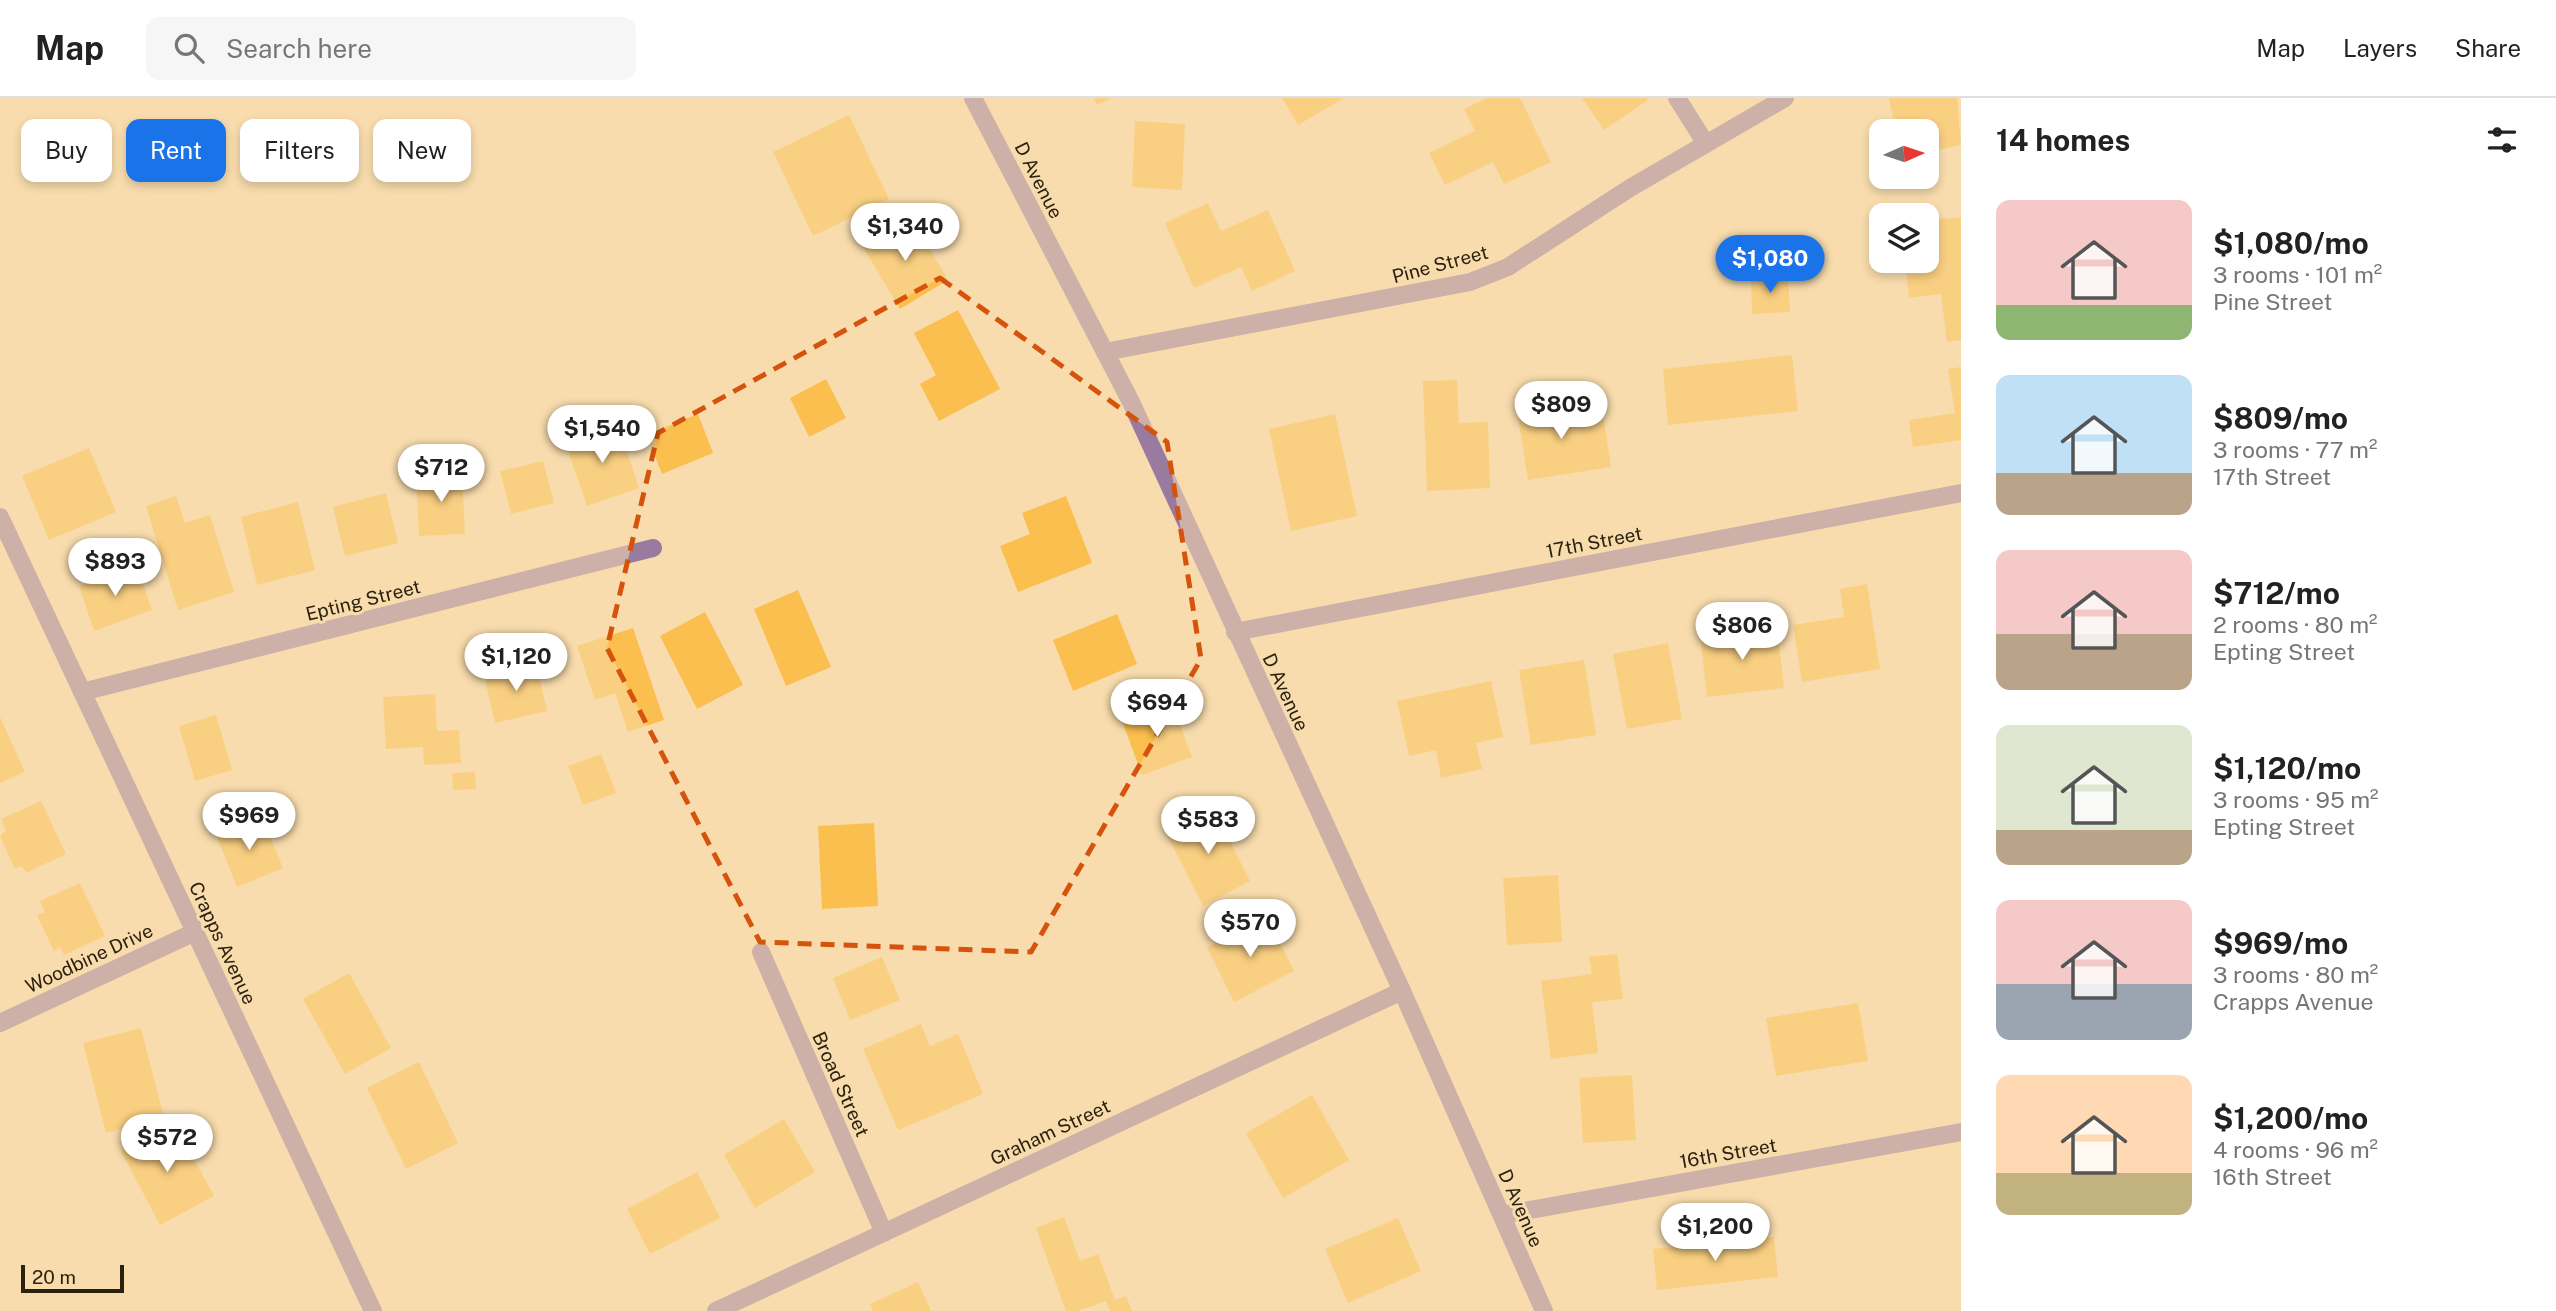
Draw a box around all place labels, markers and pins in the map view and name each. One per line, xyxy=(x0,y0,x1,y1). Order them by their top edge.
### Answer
pin: $1,340 xyxy=(848,204,962,263)
pin: $1,080 xyxy=(1713,236,1827,295)
pin: $809 xyxy=(1520,382,1602,441)
pin: $1,540 xyxy=(545,406,659,465)
pin: $712 xyxy=(400,444,482,504)
pin: $893 xyxy=(74,538,156,598)
pin: $806 xyxy=(1701,602,1783,662)
pin: $1,120 xyxy=(459,634,573,693)
pin: $694 xyxy=(1116,680,1198,739)
pin: $969 xyxy=(208,792,290,852)
pin: $583 xyxy=(1167,796,1249,856)
pin: $570 xyxy=(1209,900,1291,959)
pin: $572 xyxy=(126,1114,208,1174)
pin: $1,200 xyxy=(1658,1204,1772,1263)

